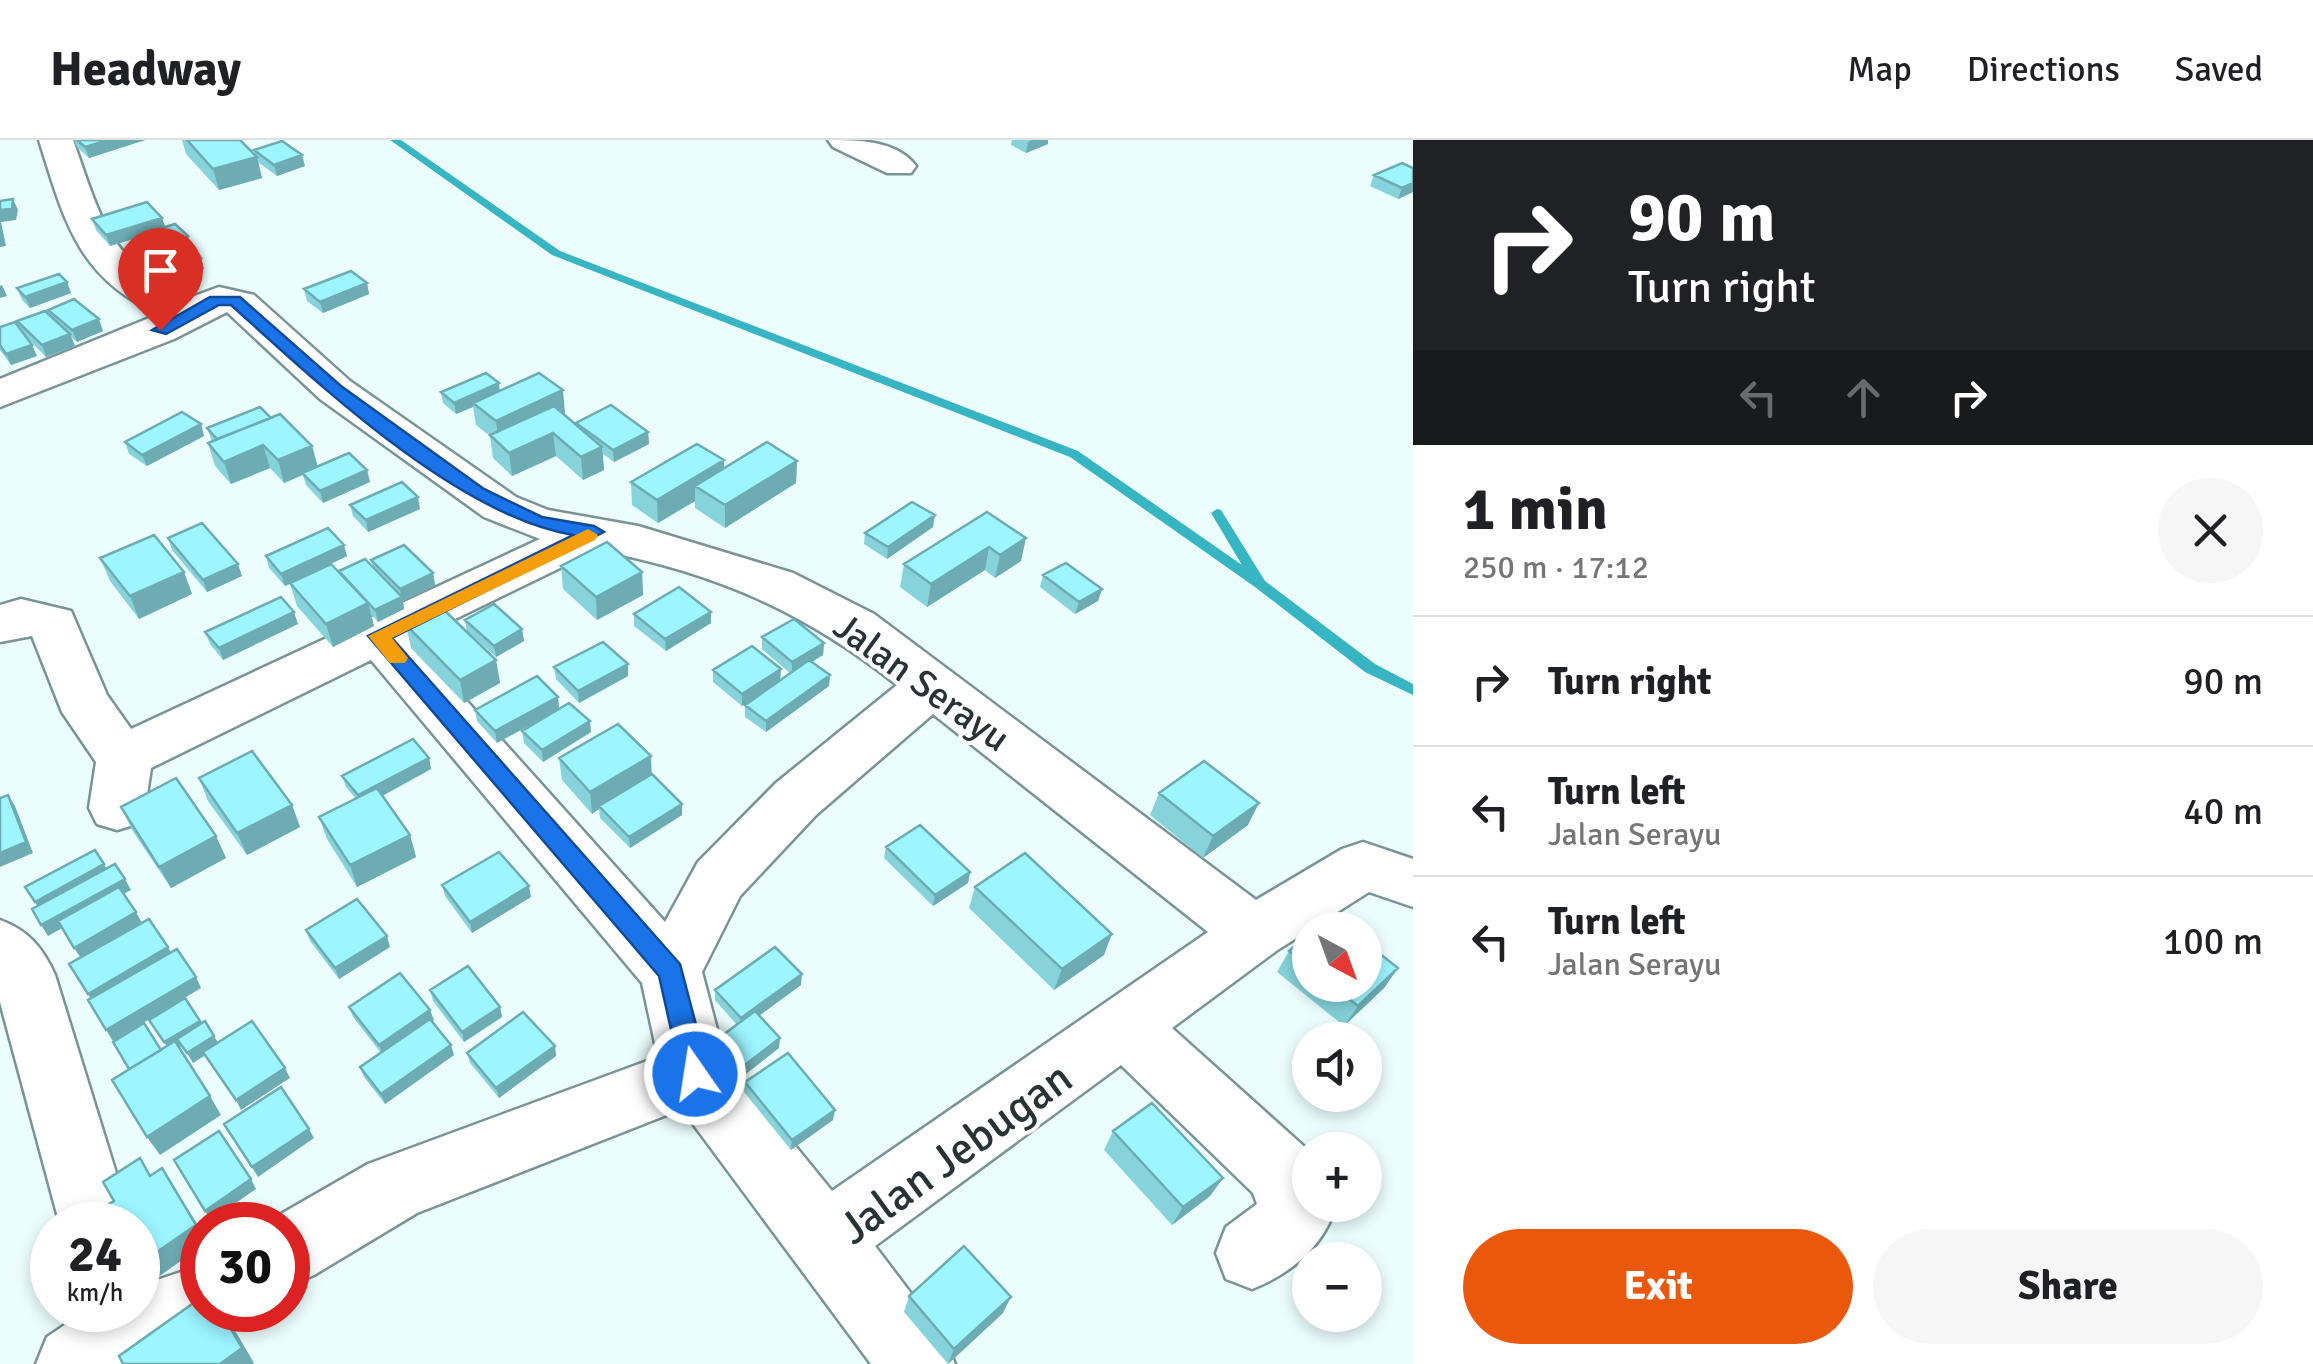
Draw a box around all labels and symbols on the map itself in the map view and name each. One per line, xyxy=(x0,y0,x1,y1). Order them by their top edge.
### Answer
pin xyxy=(118,228,203,331)
street label: Jalan Serayu xyxy=(825,603,1019,762)
north arrow xyxy=(1292,912,1382,1002)
position arrow xyxy=(643,1022,747,1126)
street label: Jalan Jebugan xyxy=(829,1050,1083,1256)
speed limit sign: 30 xyxy=(180,1202,310,1332)

